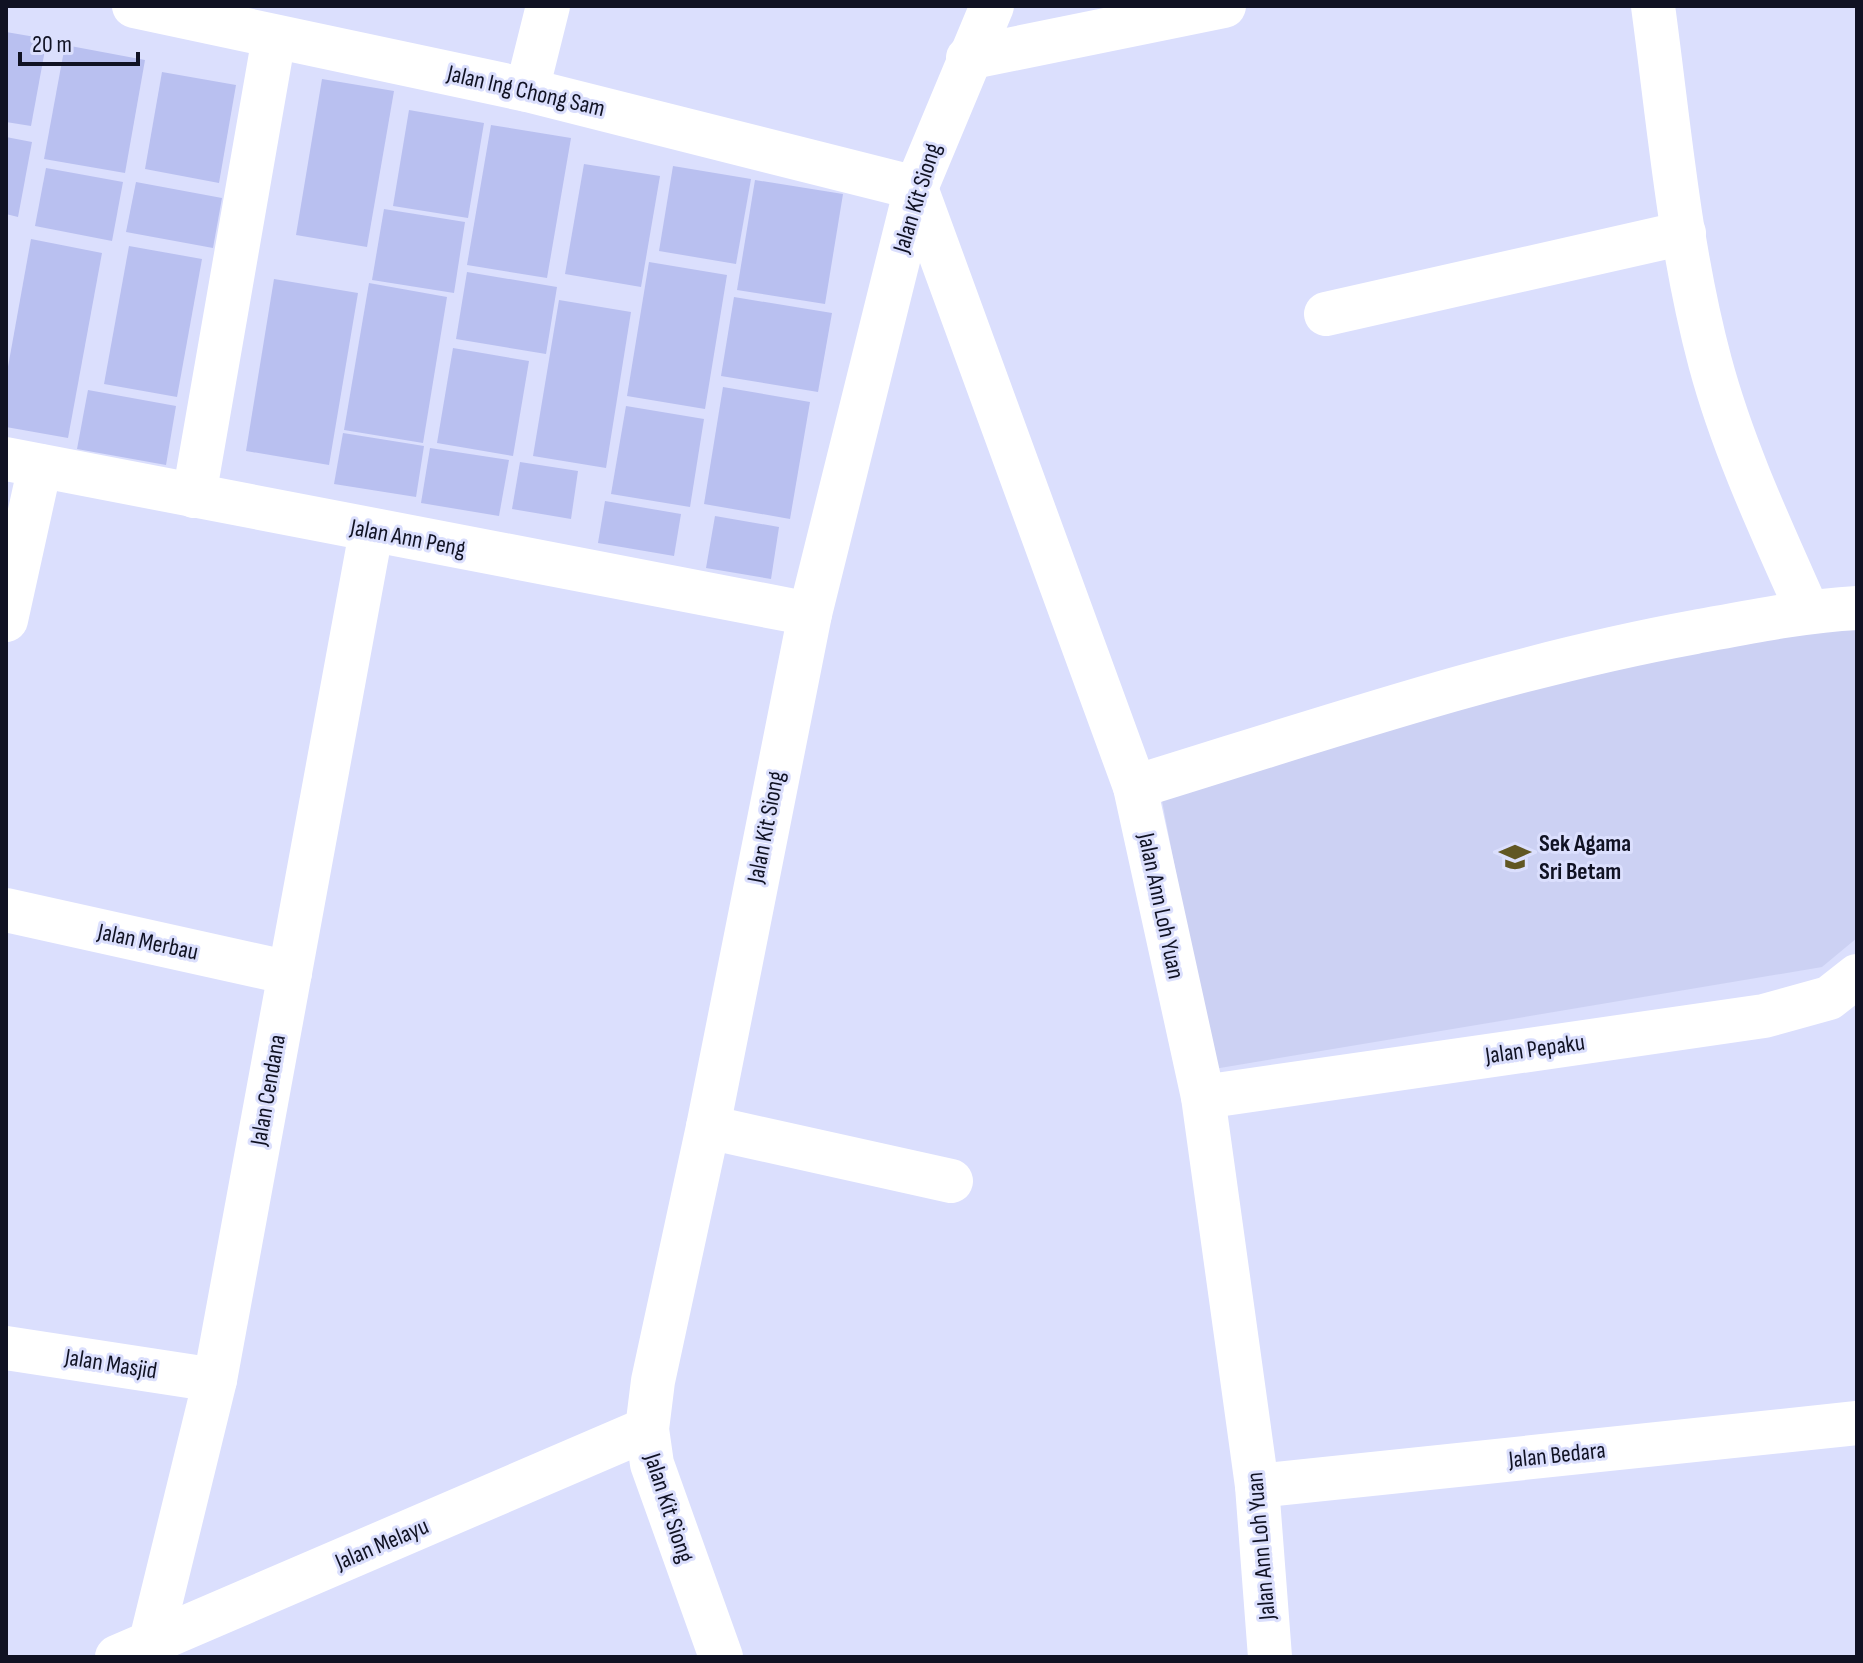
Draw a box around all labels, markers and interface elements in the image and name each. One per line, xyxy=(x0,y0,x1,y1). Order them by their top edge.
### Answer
scale bar xyxy=(20,16,138,66)
text: 20 m xyxy=(32,30,72,59)
street label: Jalan Ing Chong Sam xyxy=(443,59,608,123)
street label: Jalan Kit Siong xyxy=(886,140,947,257)
street label: Jalan Ann Peng xyxy=(347,512,468,563)
street label: Jalan Kit Siong xyxy=(741,769,791,886)
street label: Jalan Ann Loh Yuan xyxy=(1131,829,1191,982)
place label: Sek Agama Sri Betam xyxy=(1539,829,1631,886)
school or university icon: Sek Agama Sri Betam xyxy=(1498,840,1532,874)
street label: Jalan Merbau xyxy=(94,917,201,967)
street label: Jalan Pepaku xyxy=(1482,1028,1587,1070)
street label: Jalan Cendana xyxy=(244,1032,292,1149)
street label: Jalan Masjid xyxy=(62,1342,159,1386)
street label: Jalan Bedara xyxy=(1506,1435,1607,1475)
street label: Jalan Kit Siong xyxy=(637,1449,700,1566)
street label: Jalan Ann Loh Yuan xyxy=(1240,1471,1282,1622)
street label: Jalan Melayu xyxy=(330,1511,433,1577)

